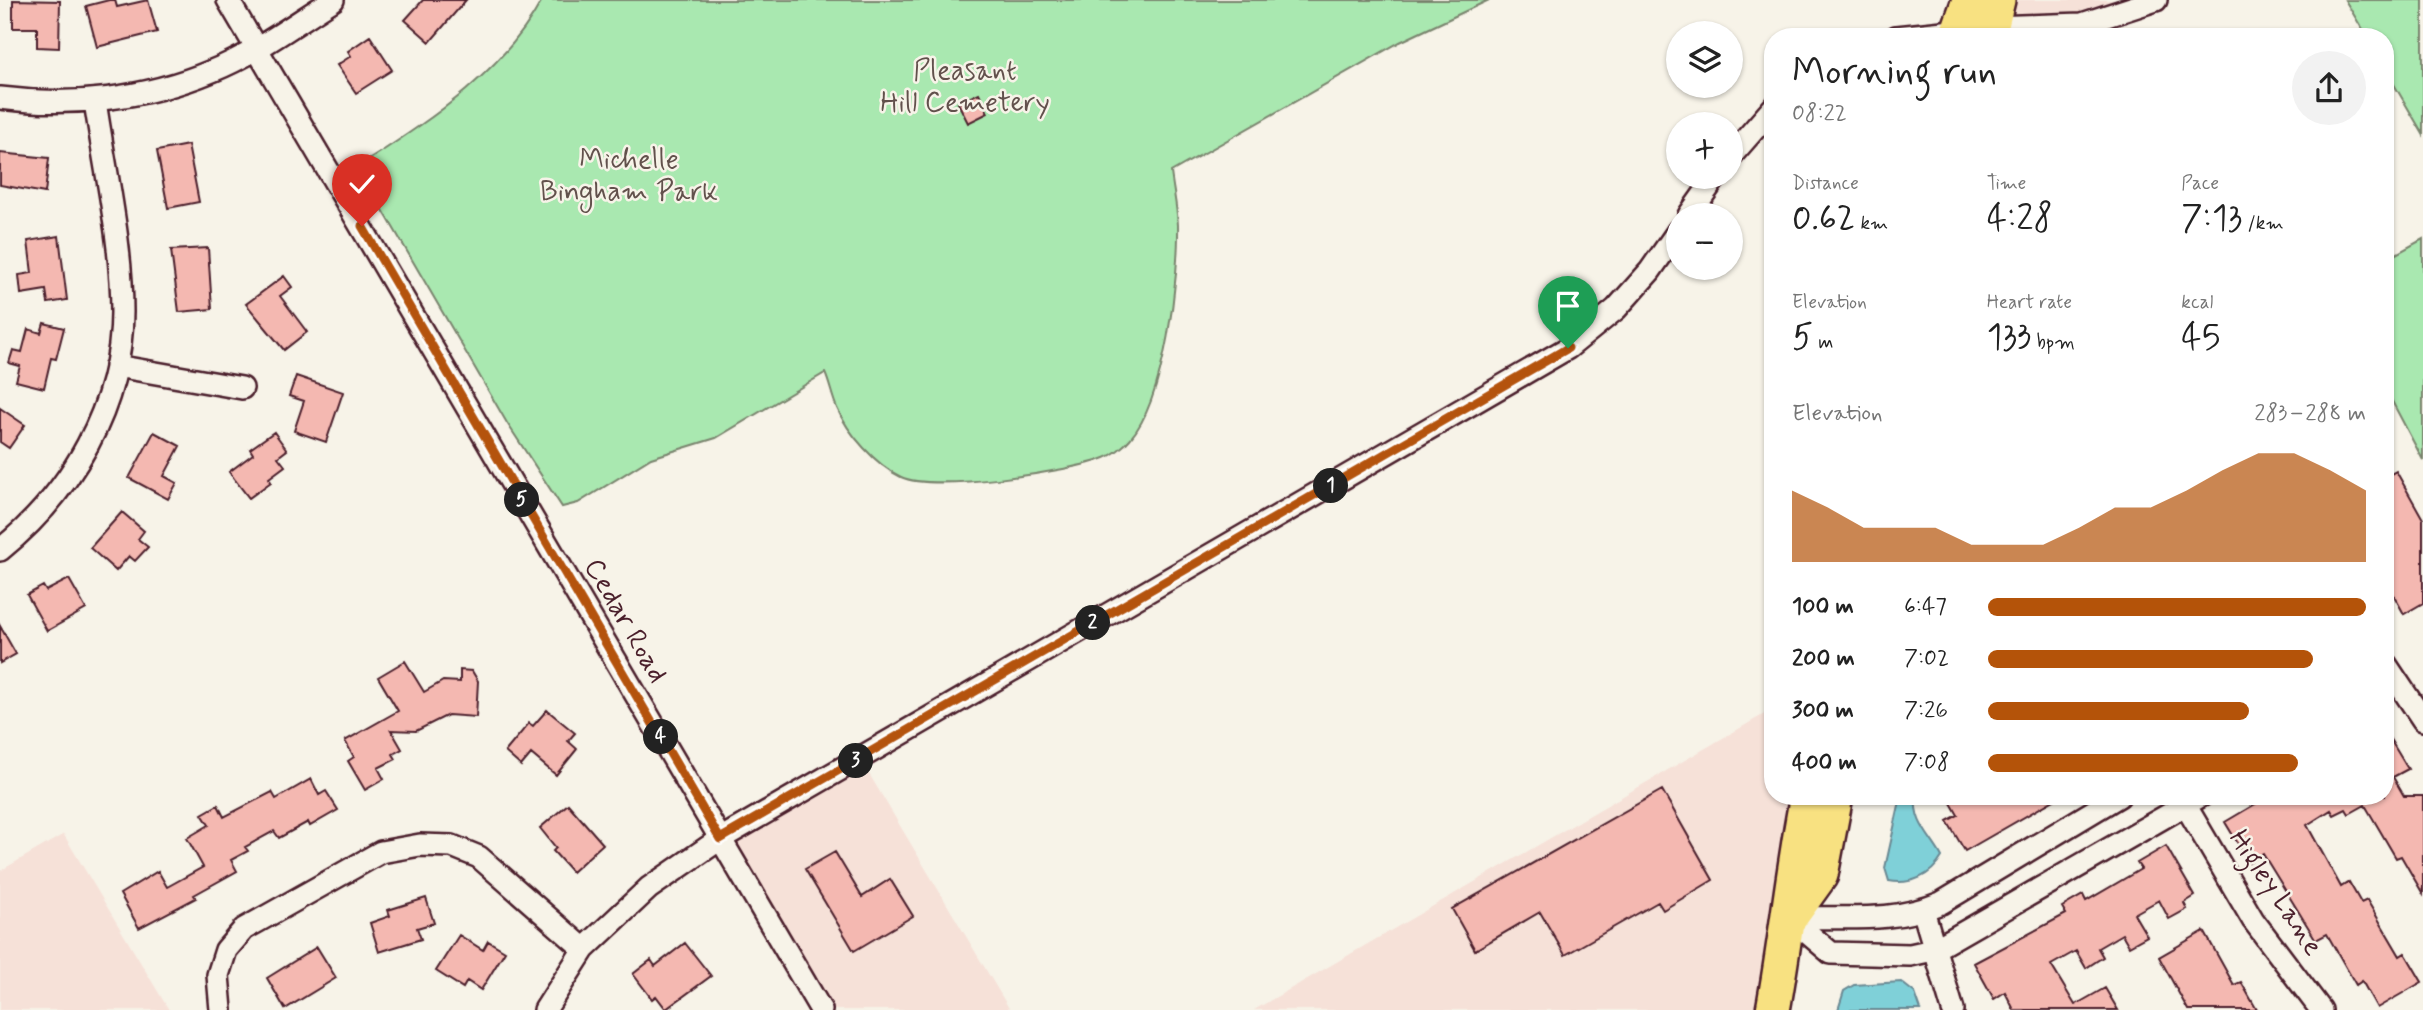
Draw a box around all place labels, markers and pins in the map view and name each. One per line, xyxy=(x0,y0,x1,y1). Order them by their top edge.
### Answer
pin xyxy=(332,154,392,226)
pin xyxy=(1538,276,1598,348)
pin: 1 xyxy=(1314,468,1348,504)
pin: 5 xyxy=(504,482,540,518)
pin: 2 xyxy=(1076,606,1110,640)
pin: 4 xyxy=(644,720,678,754)
pin: 3 xyxy=(838,744,874,778)

